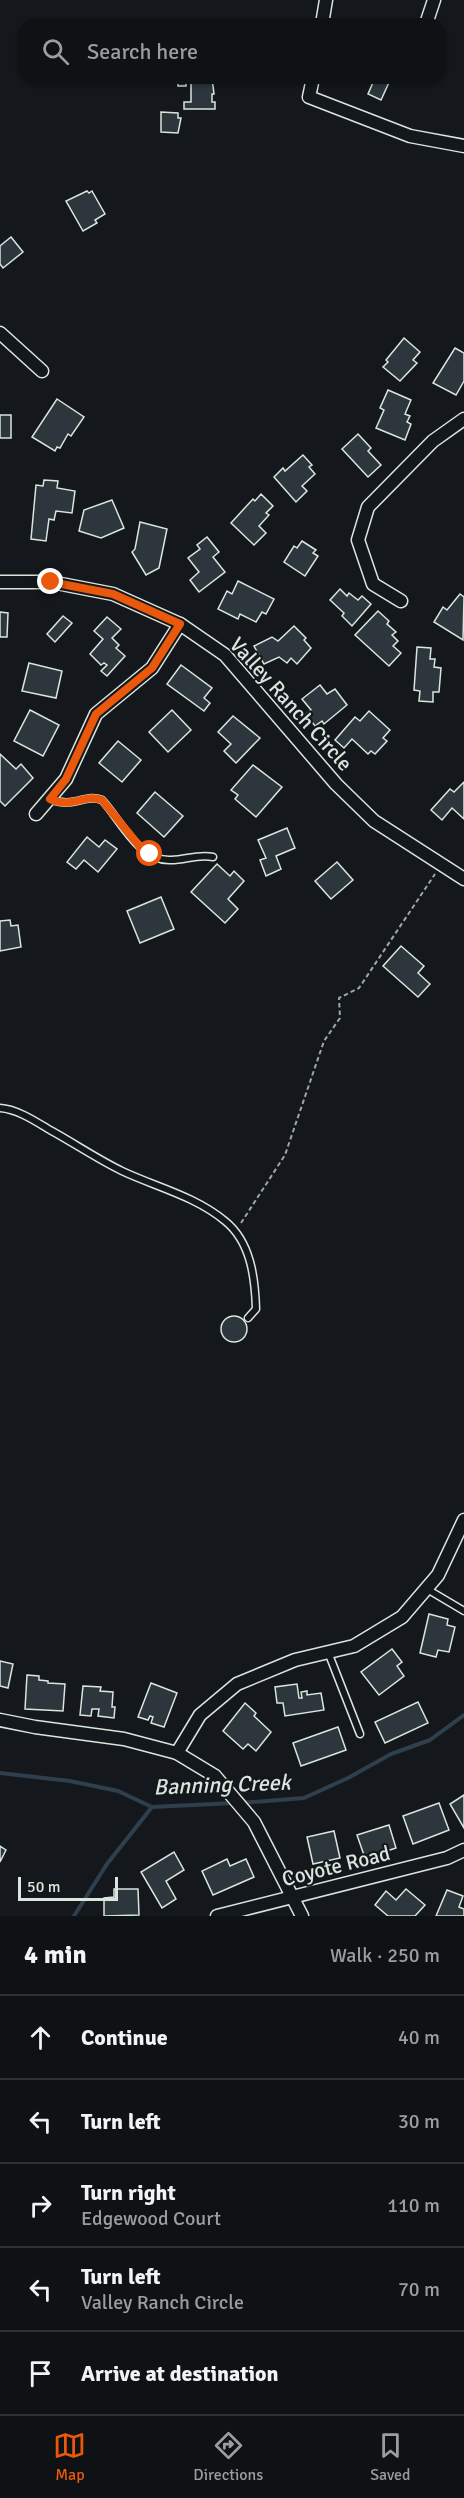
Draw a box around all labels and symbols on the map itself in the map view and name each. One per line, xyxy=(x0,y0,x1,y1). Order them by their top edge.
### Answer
route end xyxy=(37,568,63,594)
street label: Valley Ranch Circle xyxy=(224,632,358,776)
route start xyxy=(136,840,162,866)
water label: Banning Creek xyxy=(153,1769,293,1800)
street label: Coyote Road xyxy=(279,1840,393,1892)
scale bar xyxy=(18,1874,118,1902)

